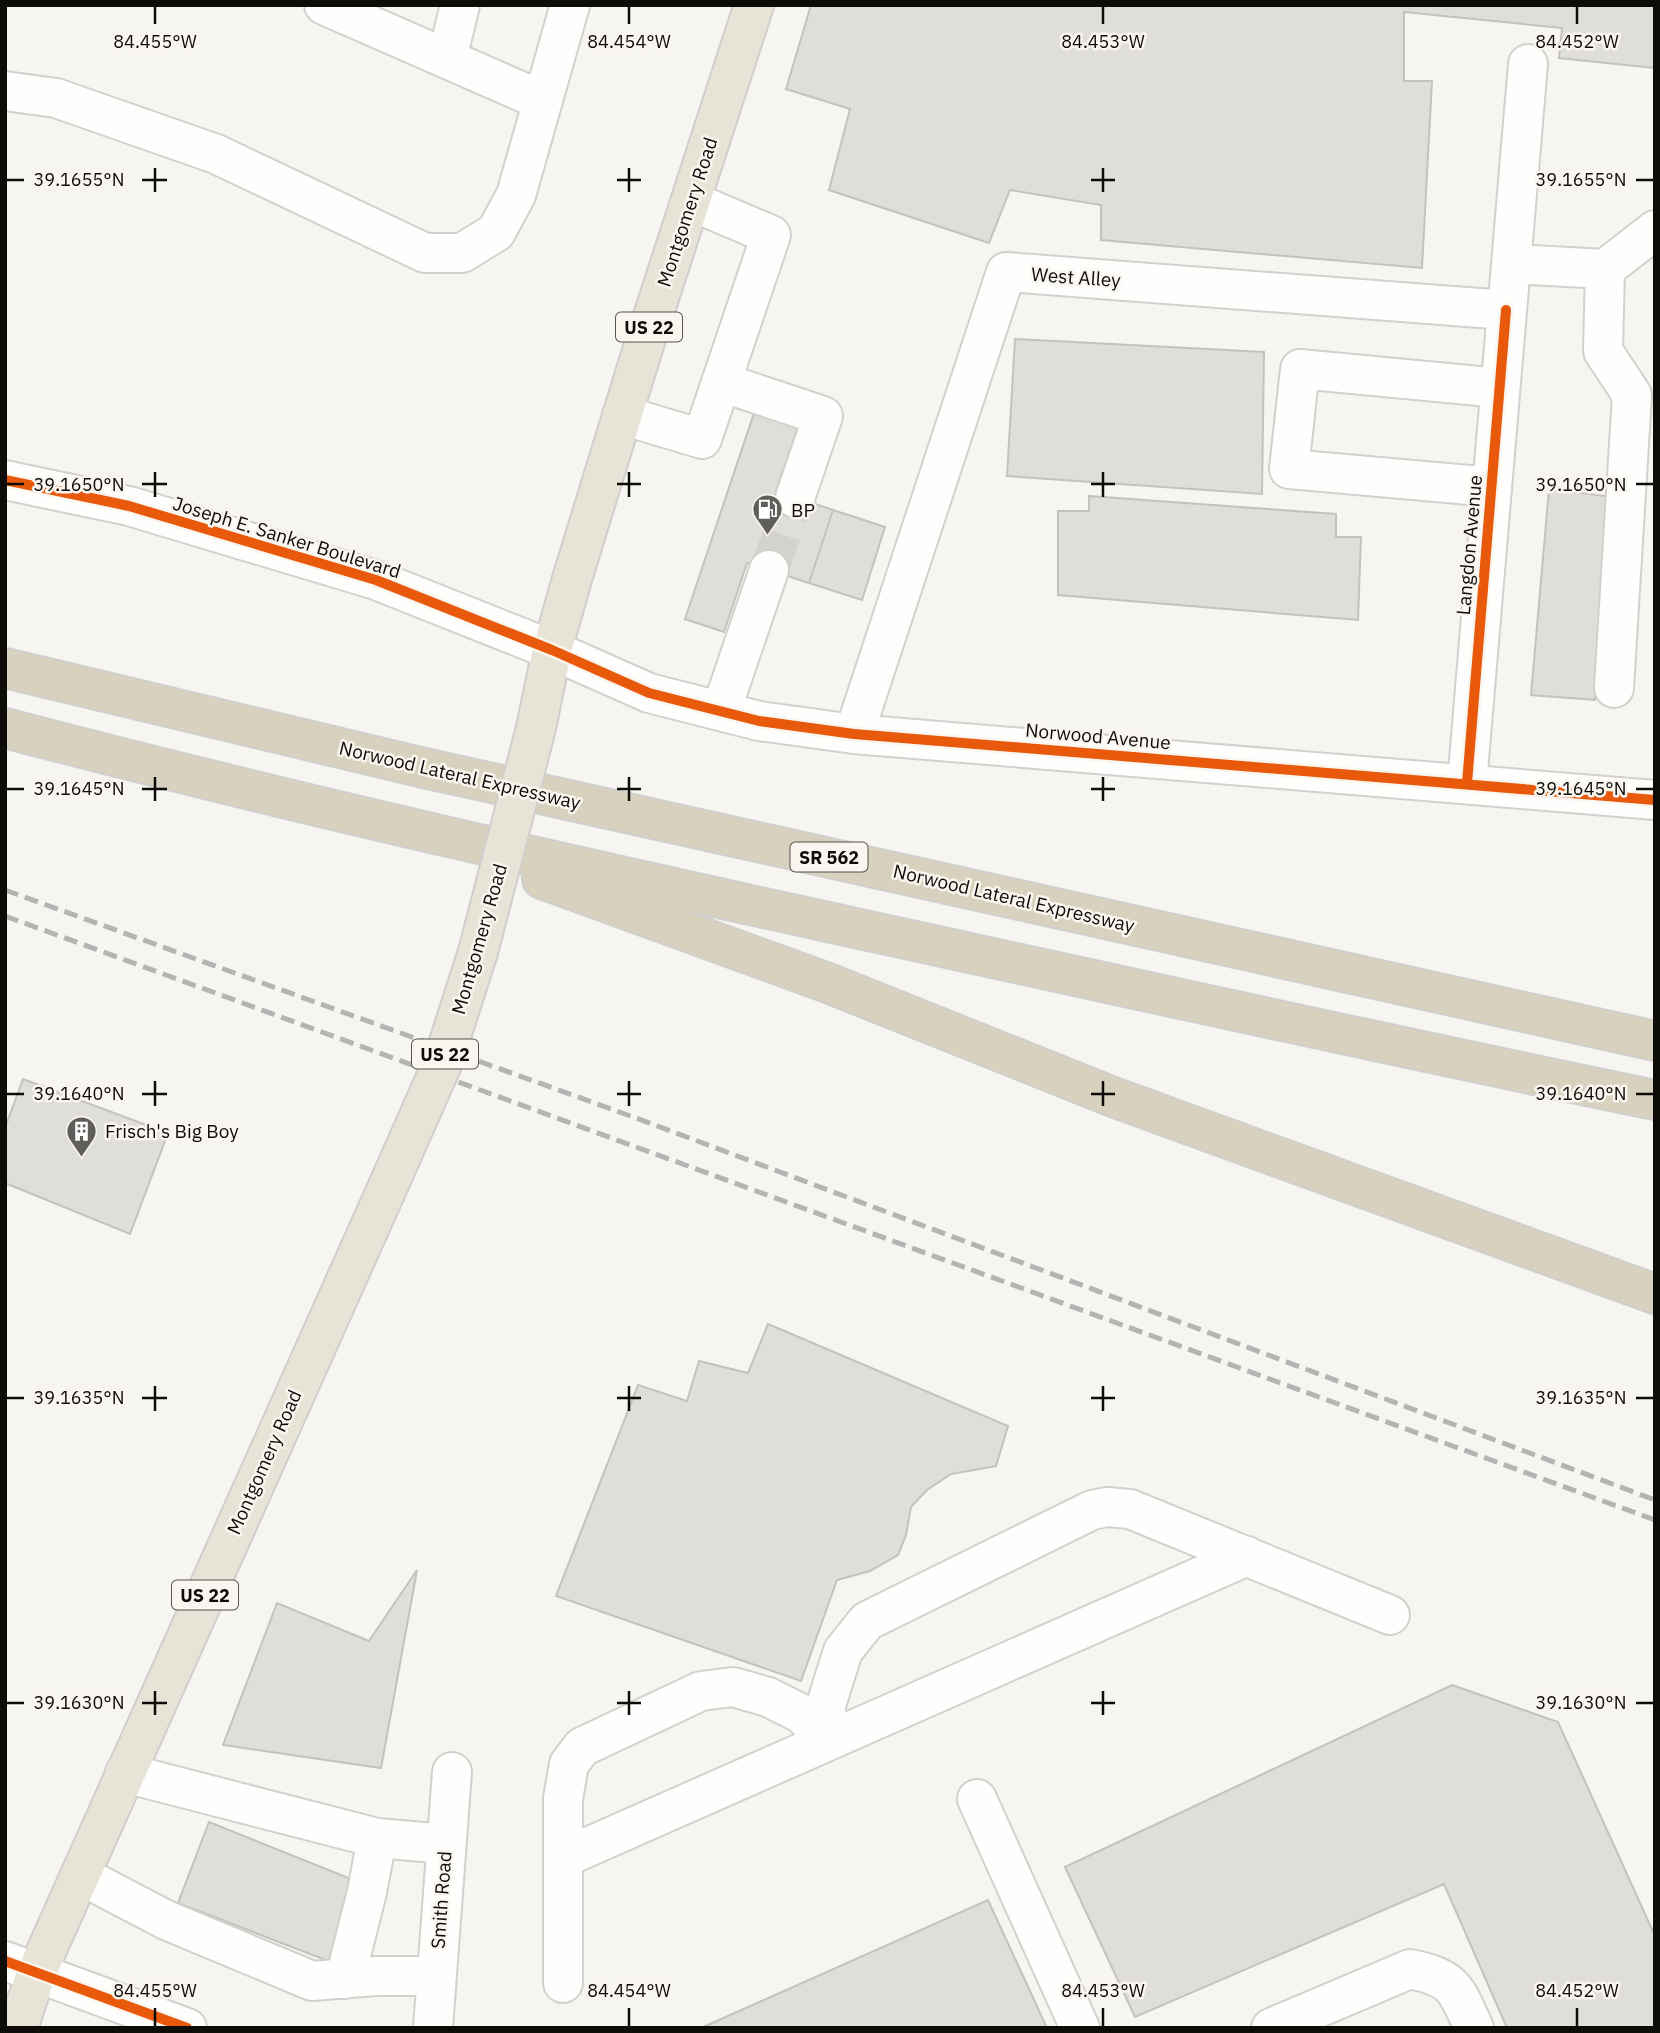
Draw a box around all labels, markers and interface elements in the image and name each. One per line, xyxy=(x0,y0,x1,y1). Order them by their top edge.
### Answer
text: 84.455°W xyxy=(113,30,197,53)
text: 84.454°W xyxy=(587,30,671,53)
text: 84.453°W xyxy=(1061,30,1145,53)
text: 84.452°W xyxy=(1535,30,1619,53)
street label: Montgomery Road xyxy=(652,134,722,290)
text: 39.1655°N xyxy=(34,168,124,191)
text: 39.1655°N xyxy=(1536,168,1626,191)
street label: West Alley xyxy=(1030,262,1122,292)
road number: US 22 xyxy=(616,312,682,342)
text: 39.1650°N xyxy=(34,473,124,496)
text: 39.1650°N xyxy=(1536,473,1626,496)
street label: Langdon Avenue xyxy=(1451,474,1487,616)
street label: Joseph E. Sanker Boulevard xyxy=(170,491,404,583)
fuel station icon: BP xyxy=(751,493,785,537)
place label: BP xyxy=(791,498,815,522)
street label: Norwood Avenue xyxy=(1024,718,1172,754)
street label: Norwood Lateral Expressway xyxy=(337,736,584,815)
text: 39.1645°N xyxy=(34,777,124,800)
text: 39.1645°N xyxy=(1536,777,1626,800)
road number: SR 562 xyxy=(790,842,868,872)
street label: Norwood Lateral Expressway xyxy=(891,859,1138,938)
street label: Montgomery Road xyxy=(446,861,512,1017)
road number: US 22 xyxy=(412,1040,478,1069)
text: 39.1640°N xyxy=(34,1082,124,1105)
text: 39.1640°N xyxy=(1536,1082,1626,1105)
building icon: Frisch's Big Boy xyxy=(65,1114,99,1158)
place label: Frisch's Big Boy xyxy=(105,1119,239,1143)
text: 39.1635°N xyxy=(34,1386,124,1409)
street label: Montgomery Road xyxy=(221,1386,307,1538)
text: 39.1635°N xyxy=(1536,1386,1626,1409)
road number: US 22 xyxy=(172,1580,238,1610)
text: 39.1630°N xyxy=(34,1691,124,1714)
text: 39.1630°N xyxy=(1536,1691,1626,1714)
street label: Smith Road xyxy=(426,1850,456,1950)
text: 84.455°W xyxy=(113,1979,197,2002)
text: 84.454°W xyxy=(587,1979,671,2002)
text: 84.453°W xyxy=(1061,1979,1145,2002)
text: 84.452°W xyxy=(1535,1979,1619,2002)

